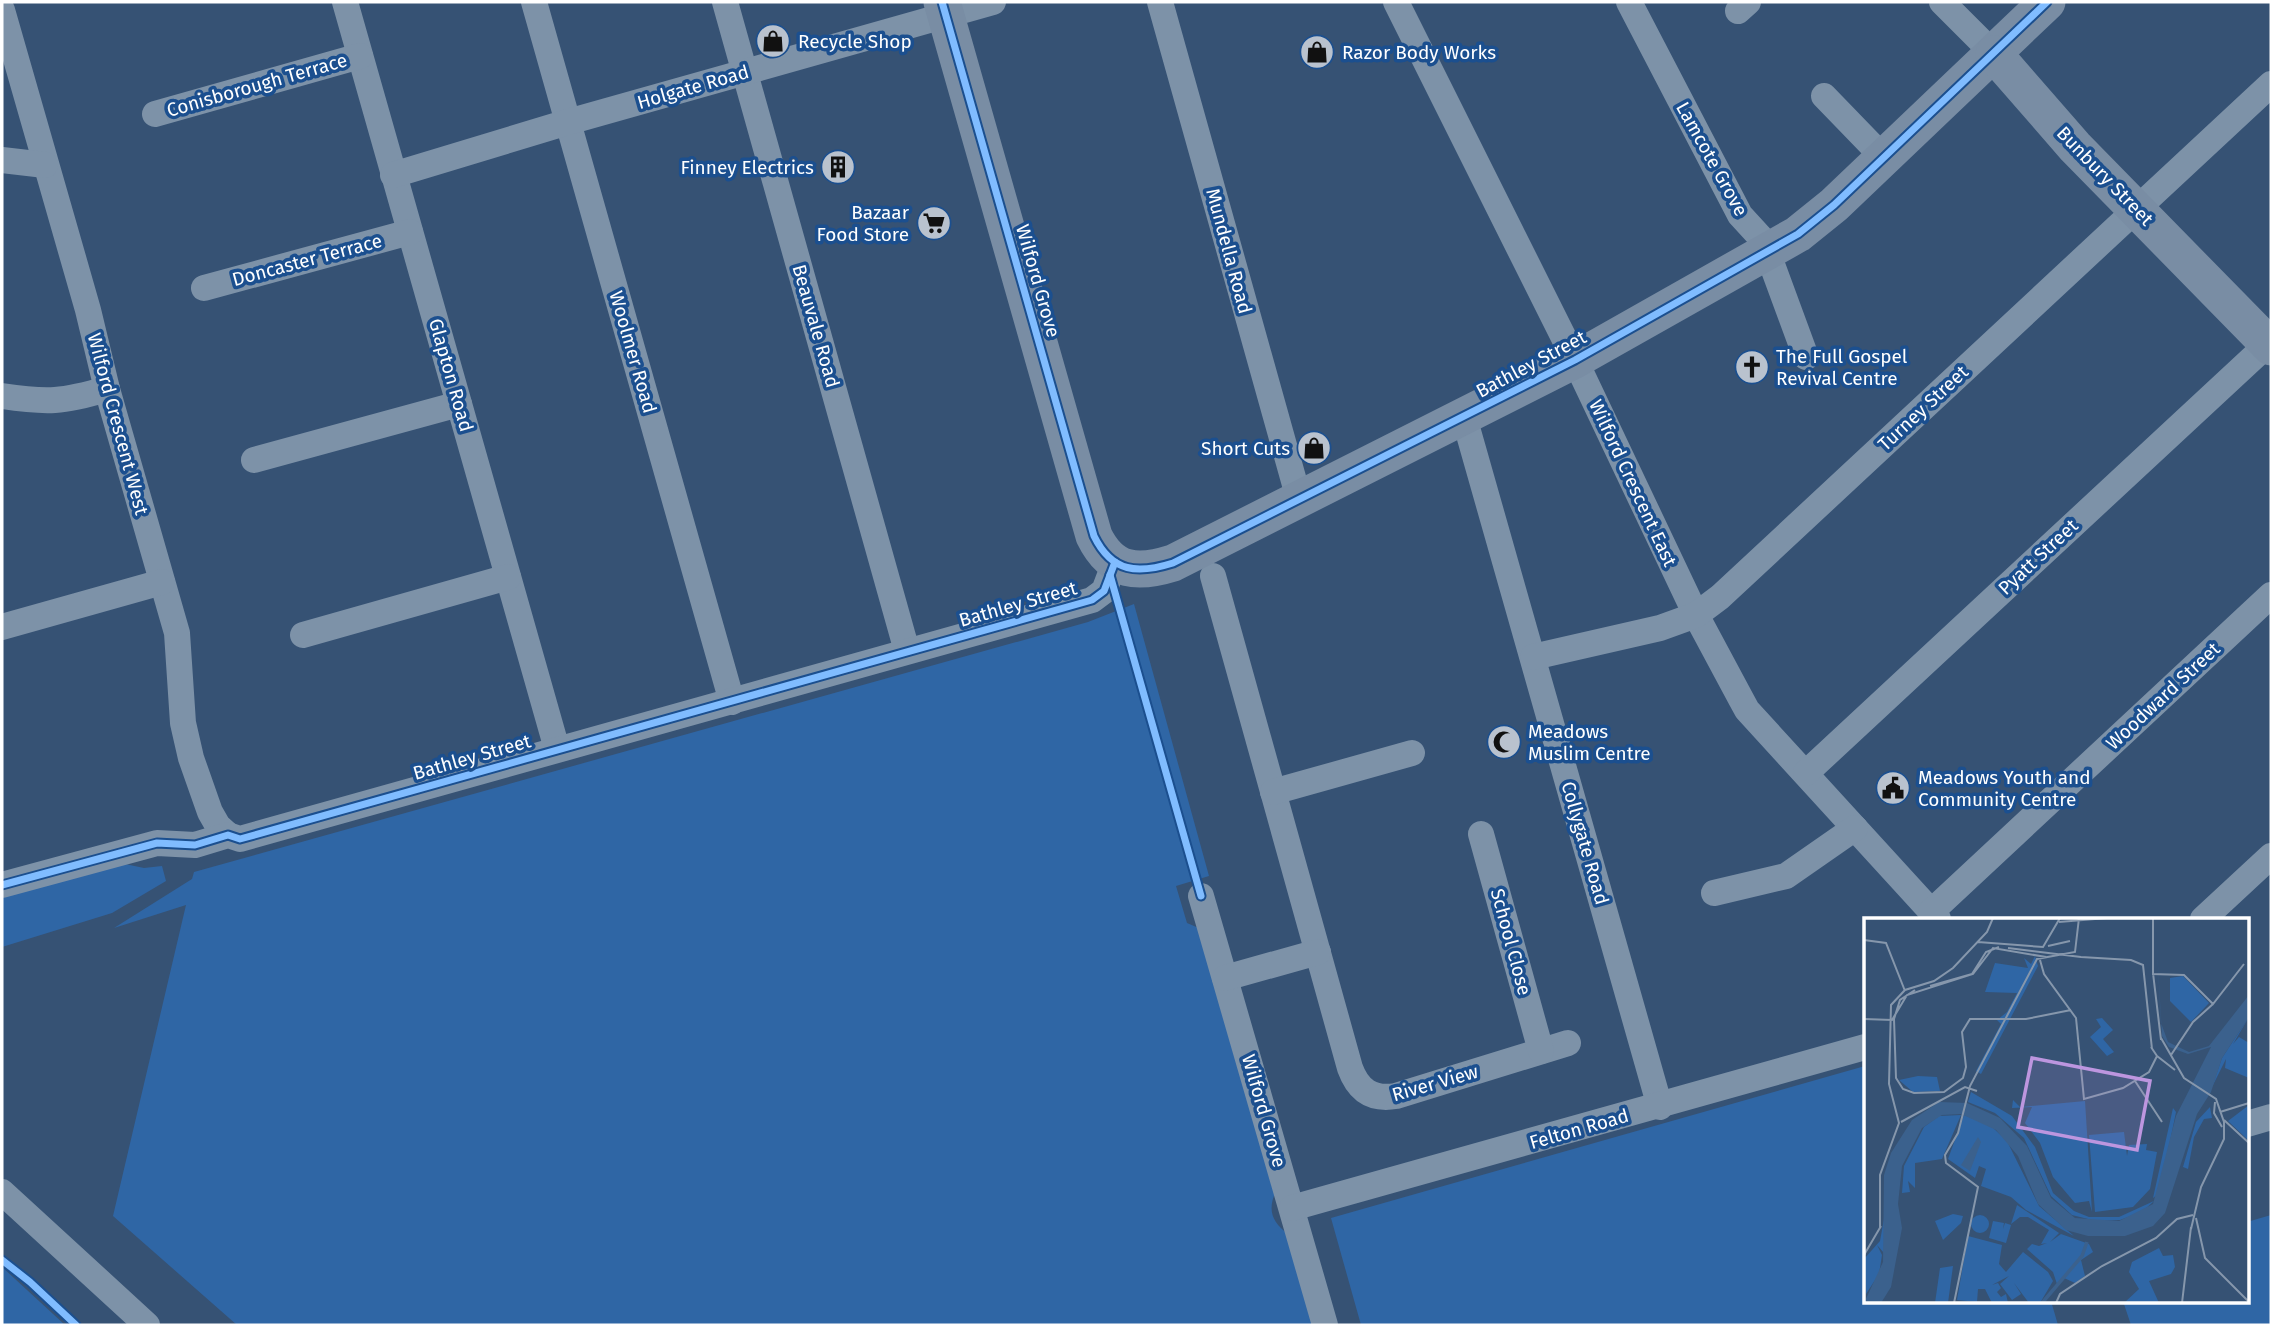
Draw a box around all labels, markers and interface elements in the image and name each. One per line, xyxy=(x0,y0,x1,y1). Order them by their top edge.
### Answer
shop icon: Recycle Shop xyxy=(754,22,792,60)
place label: Recycle Shop xyxy=(798,30,912,53)
shop icon: Razor Body Works xyxy=(1298,33,1336,71)
place label: Razor Body Works xyxy=(1342,41,1496,64)
street label: Conisborough Terrace xyxy=(164,48,350,122)
street label: Holgate Road xyxy=(634,60,752,114)
street label: Lamcote Grove xyxy=(1671,98,1753,220)
street label: Bunbury Street xyxy=(2052,121,2158,231)
building icon: Finney Electrics xyxy=(819,148,857,186)
place label: Finney Electrics xyxy=(681,156,814,179)
street label: Mundella Road xyxy=(1201,186,1257,316)
place label: Bazaar Food Store xyxy=(817,201,910,246)
supermarket icon: Bazaar Food Store xyxy=(915,204,953,242)
street label: Wilford Grove xyxy=(1011,222,1065,340)
street label: Doncaster Terrace xyxy=(230,229,384,291)
street label: Beauvale Road xyxy=(787,262,845,390)
street label: Woolmer Road xyxy=(605,288,661,416)
street label: Glapton Road xyxy=(424,316,478,434)
street label: Bathley Street xyxy=(1472,325,1590,403)
street label: Wilford Crescent West xyxy=(83,331,153,517)
place label: The Full Gospel Revival Centre xyxy=(1776,345,1908,390)
church icon: The Full Gospel Revival Centre xyxy=(1733,348,1771,386)
street label: Turney Street xyxy=(1873,360,1973,456)
street label: Wilford Crescent East xyxy=(1584,396,1682,570)
shop icon: Short Cuts xyxy=(1295,429,1333,467)
place label: Short Cuts xyxy=(1201,437,1290,460)
street label: Pyatt Street xyxy=(1993,514,2083,600)
street label: Bathley Street xyxy=(956,576,1080,632)
street label: Woodward Street xyxy=(2101,637,2225,755)
place label: Meadows Muslim Centre xyxy=(1528,720,1651,765)
mosque icon: Meadows Muslim Centre xyxy=(1485,723,1523,761)
street label: Bathley Street xyxy=(410,729,534,785)
place label: Meadows Youth and Community Centre xyxy=(1918,766,2091,811)
public building icon: Meadows Youth and Community Centre xyxy=(1874,769,1912,807)
street label: Collygate Road xyxy=(1556,779,1614,907)
street label: School Close xyxy=(1486,886,1536,998)
inset map xyxy=(1864,918,2248,1302)
street label: Wilford Grove xyxy=(1237,1052,1291,1170)
street label: River View xyxy=(1389,1060,1481,1106)
street label: Felton Road xyxy=(1527,1104,1631,1154)

